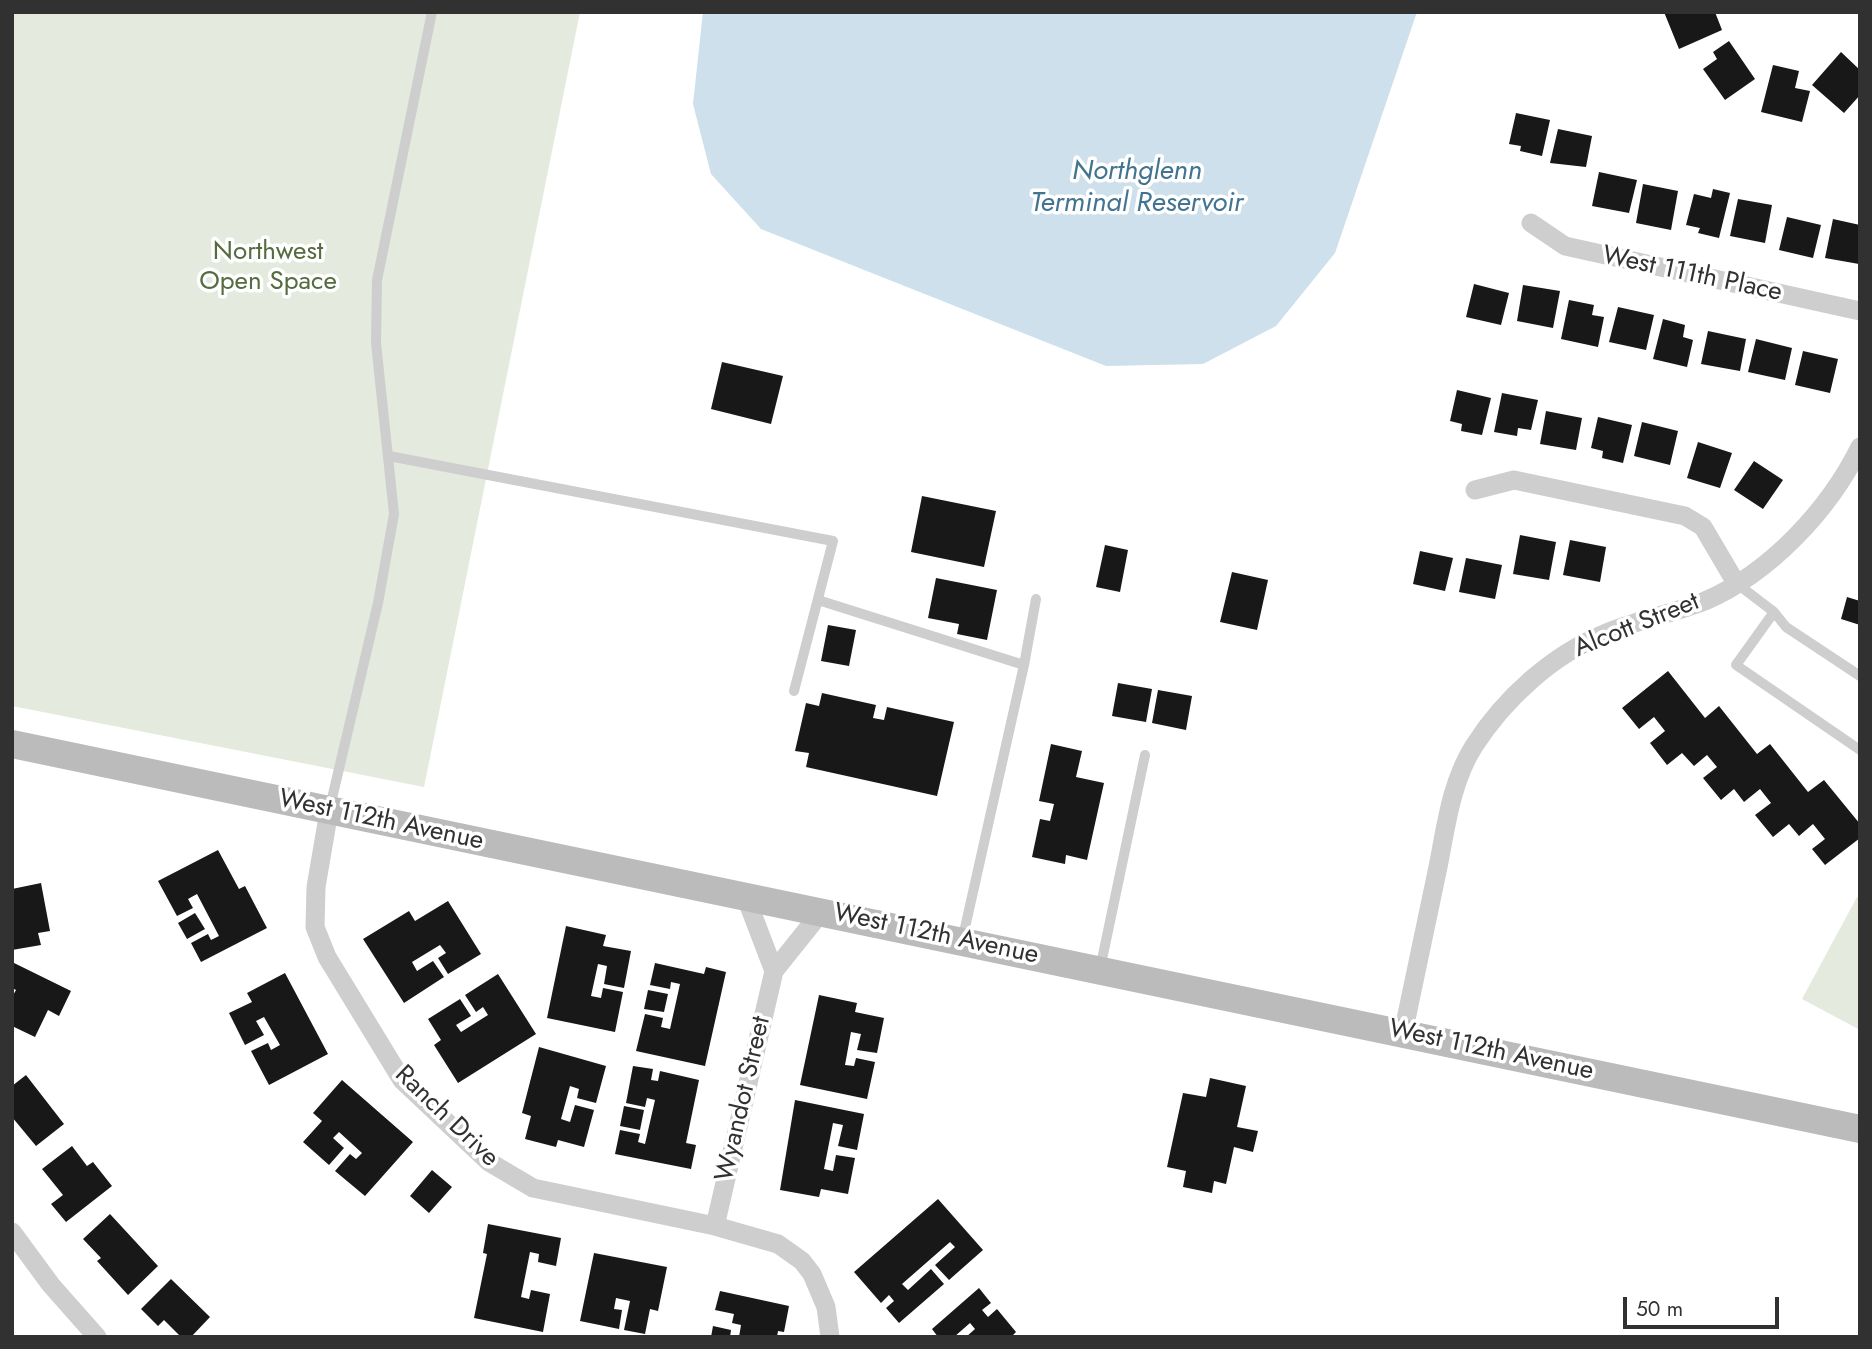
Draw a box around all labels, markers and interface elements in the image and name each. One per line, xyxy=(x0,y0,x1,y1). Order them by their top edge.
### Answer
water label: Northglenn Terminal Reservoir xyxy=(1031,155,1243,221)
park label: Northwest Open Space xyxy=(199,237,337,298)
street label: West 111th Place xyxy=(1599,241,1785,309)
street label: Alcott Street xyxy=(1570,587,1704,665)
street label: West 112th Avenue xyxy=(276,784,486,858)
street label: West 112th Avenue xyxy=(831,898,1041,972)
street label: Wyandot Street xyxy=(710,1013,778,1185)
street label: West 112th Avenue xyxy=(1386,1014,1596,1088)
street label: Ranch Drive xyxy=(388,1060,504,1174)
scale bar xyxy=(1627,1282,1783,1326)
text: 50 m xyxy=(1636,1294,1683,1324)

